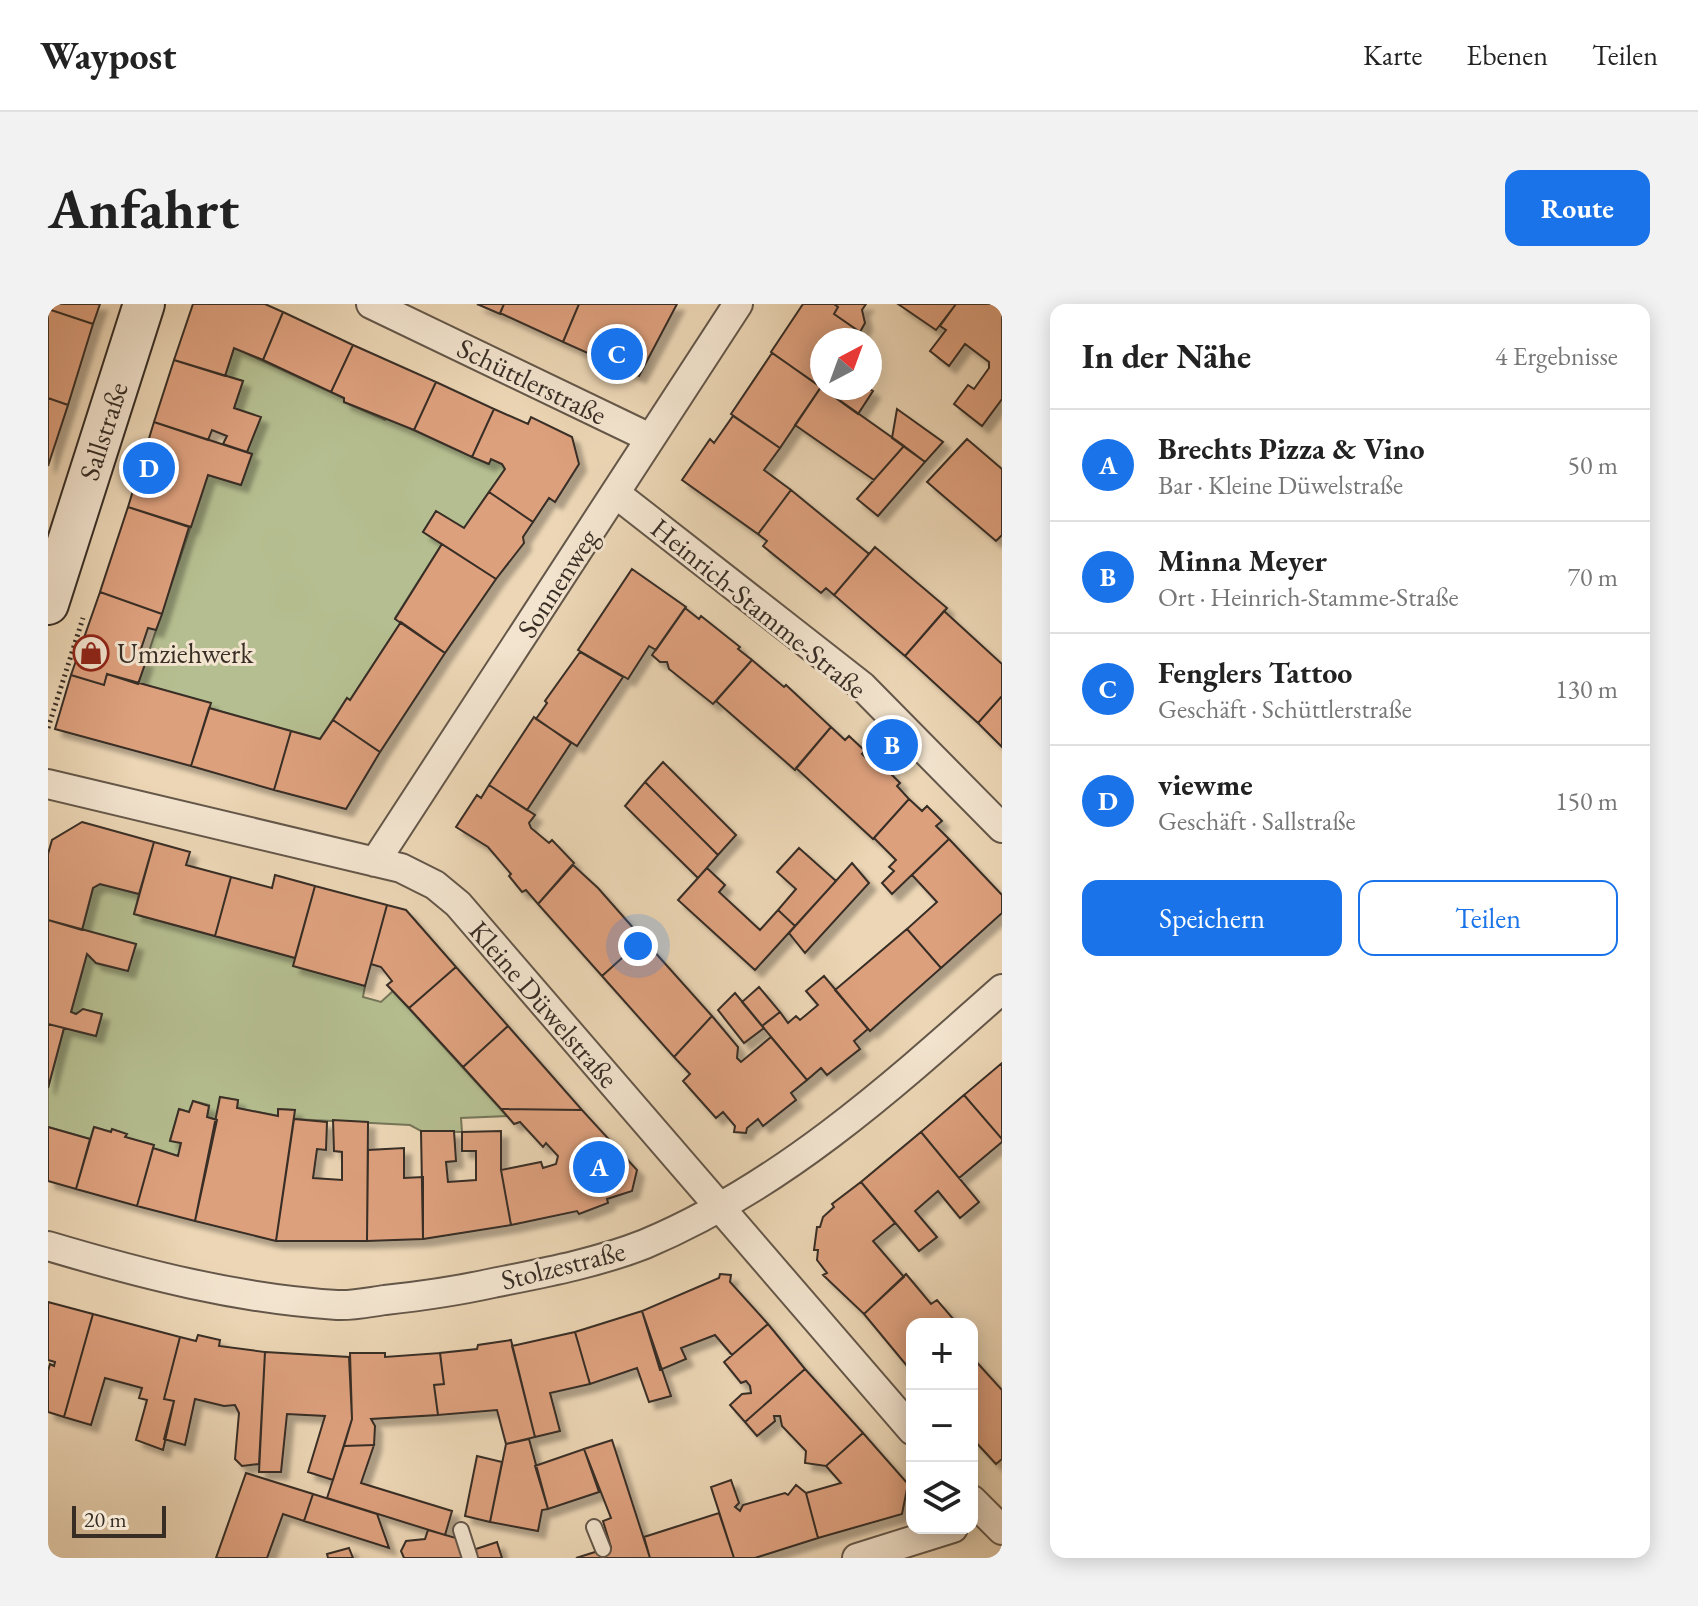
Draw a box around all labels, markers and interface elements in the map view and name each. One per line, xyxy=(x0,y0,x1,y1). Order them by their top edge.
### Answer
text: Waypost xyxy=(40,31,177,80)
text: Karte xyxy=(1363,37,1422,73)
text: Ebenen xyxy=(1466,37,1548,73)
text: Teilen xyxy=(1592,37,1658,73)
button: Route xyxy=(1505,170,1650,246)
text: Anfahrt xyxy=(48,172,239,245)
pin: C xyxy=(591,324,643,384)
north arrow xyxy=(810,328,882,400)
street label: Schüttlerstraße xyxy=(452,329,613,433)
text: In der Nähe xyxy=(1082,334,1251,378)
text: 4 Ergebnisse xyxy=(1495,339,1618,373)
street label: Sallstraße xyxy=(70,377,136,485)
text: Brechts Pizza & Vino xyxy=(1158,429,1425,468)
pin: D xyxy=(123,438,175,498)
text: A xyxy=(1099,448,1117,482)
text: 50 m xyxy=(1568,448,1618,482)
text: Bar · Kleine Düwelstraße xyxy=(1158,468,1403,502)
street label: Heinrich-Stamme-Straße xyxy=(644,510,874,706)
street label: Sonnenweg xyxy=(508,521,606,644)
text: Minna Meyer xyxy=(1158,541,1327,580)
text: B xyxy=(1100,560,1116,594)
text: 70 m xyxy=(1568,560,1618,594)
text: Ort · Heinrich-Stamme-Straße xyxy=(1158,580,1459,614)
shop icon: Umziehwerk xyxy=(72,634,110,672)
place label: Umziehwerk xyxy=(117,635,254,671)
text: Fenglers Tattoo xyxy=(1158,653,1352,692)
text: C xyxy=(1099,672,1117,706)
text: 130 m xyxy=(1555,672,1618,706)
text: Geschäft · Schüttlerstraße xyxy=(1158,692,1412,726)
pin: B xyxy=(866,715,918,775)
text: viewme xyxy=(1158,765,1253,804)
text: D xyxy=(1098,784,1118,818)
text: 150 m xyxy=(1555,784,1618,818)
text: Geschäft · Sallstraße xyxy=(1158,804,1356,838)
button: Speichern xyxy=(1082,880,1342,956)
button: Teilen xyxy=(1358,880,1618,956)
street label: Kleine Düwelstraße xyxy=(461,913,627,1095)
your location xyxy=(618,926,658,966)
pin: A xyxy=(573,1137,625,1197)
street label: Stolzestraße xyxy=(497,1232,629,1298)
map controls xyxy=(906,1318,978,1534)
button: + xyxy=(906,1318,978,1390)
button: − xyxy=(906,1390,978,1462)
button: layers xyxy=(906,1462,978,1534)
scale bar xyxy=(72,1502,166,1538)
text: 20 m xyxy=(84,1505,127,1534)

